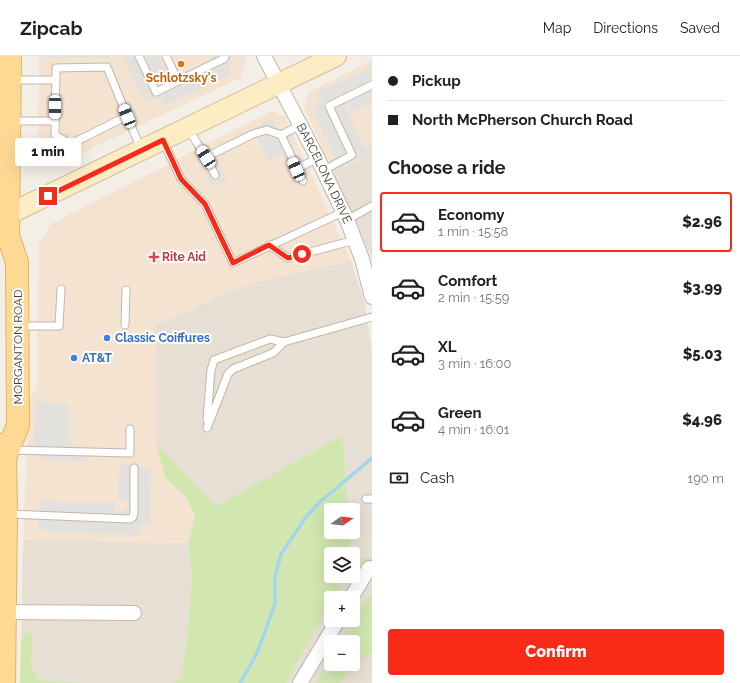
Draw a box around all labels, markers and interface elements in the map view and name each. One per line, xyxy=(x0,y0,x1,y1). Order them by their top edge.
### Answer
text: Zipcab xyxy=(20,17,82,39)
text: Map xyxy=(543,20,571,36)
text: Directions xyxy=(593,20,658,36)
text: Saved xyxy=(680,20,720,36)
marker: Schlotzsky's xyxy=(176,59,186,69)
place label: Schlotzsky's xyxy=(146,71,216,85)
text: Pickup xyxy=(412,72,461,90)
car xyxy=(49,95,61,119)
car xyxy=(117,103,137,129)
text: North McPherson Church Road xyxy=(412,111,633,129)
street label: BARCELONA DRIVE xyxy=(294,121,355,226)
callout: 1 min xyxy=(15,138,81,166)
text: 1 min xyxy=(31,144,65,159)
car xyxy=(194,144,218,170)
car xyxy=(286,156,306,182)
text: Choose a ride xyxy=(388,157,506,178)
route end xyxy=(39,187,57,205)
icon: car xyxy=(390,204,426,240)
text: Economy xyxy=(438,206,505,224)
text: $2.96 xyxy=(682,213,722,231)
text: 1 min · 15:58 xyxy=(438,224,508,239)
route start xyxy=(293,245,311,263)
place label: Rite Aid xyxy=(162,250,206,264)
marker: Rite Aid xyxy=(149,252,159,262)
icon: car xyxy=(390,270,426,306)
text: Comfort xyxy=(438,272,497,290)
text: $3.99 xyxy=(683,279,722,297)
street label: MORGANTON ROAD xyxy=(11,289,25,404)
text: 2 min · 15:59 xyxy=(438,290,509,305)
place label: Classic Coiffures xyxy=(115,331,210,345)
marker: Classic Coiffures xyxy=(102,333,112,343)
icon: car xyxy=(390,336,426,372)
text: XL xyxy=(438,338,456,356)
text: $5.03 xyxy=(683,345,722,363)
place label: AT&T xyxy=(82,351,113,365)
marker: AT&T xyxy=(69,353,79,363)
text: 3 min · 16:00 xyxy=(438,356,511,371)
icon: car xyxy=(390,402,426,438)
text: Green xyxy=(438,404,482,422)
text: $4.96 xyxy=(682,411,722,429)
text: 4 min · 16:01 xyxy=(438,422,509,437)
icon: cash xyxy=(388,467,410,489)
text: Cash xyxy=(420,469,454,487)
text: 190 m xyxy=(688,471,724,486)
north arrow xyxy=(324,503,360,539)
map controls xyxy=(324,503,360,671)
button: layers xyxy=(324,547,360,583)
button: + xyxy=(324,591,360,627)
button: Confirm xyxy=(388,629,724,675)
button: − xyxy=(324,635,360,671)

